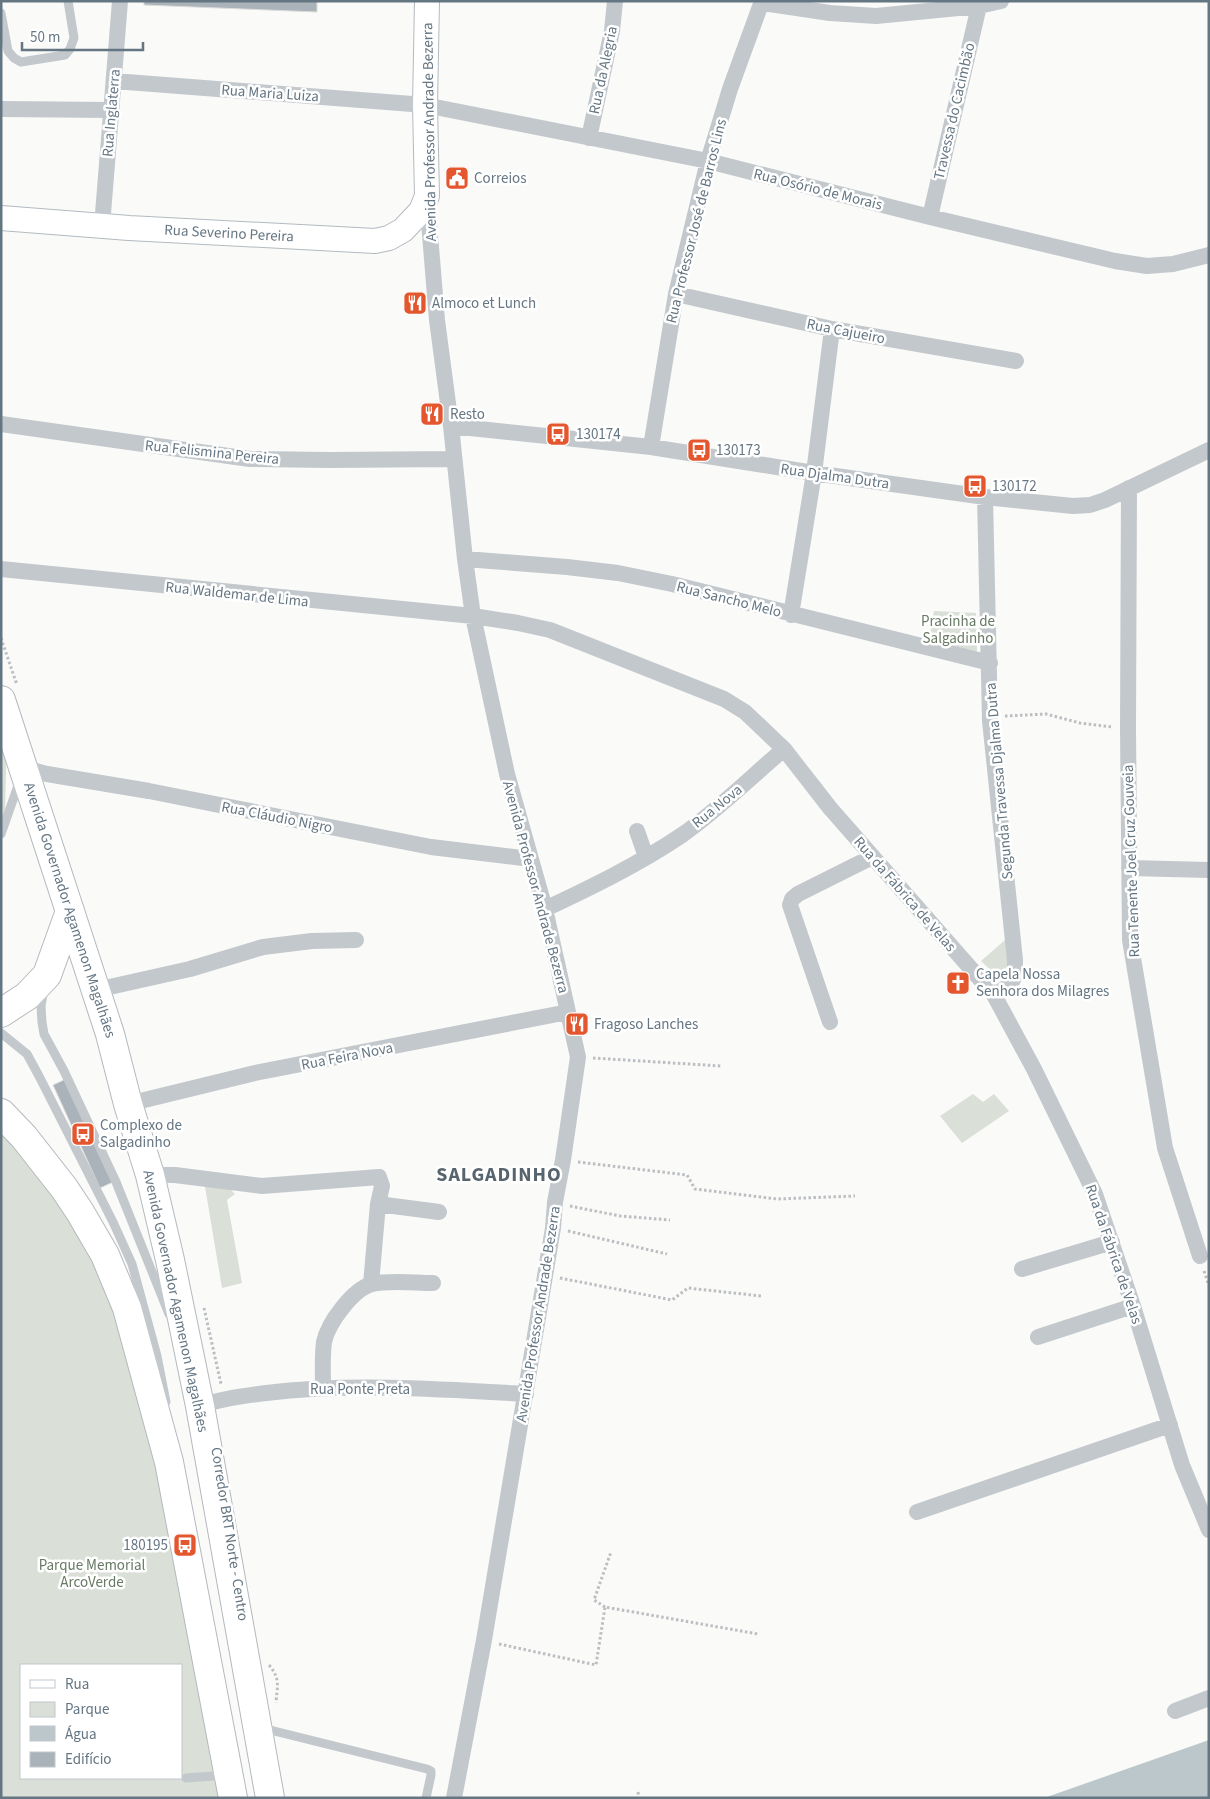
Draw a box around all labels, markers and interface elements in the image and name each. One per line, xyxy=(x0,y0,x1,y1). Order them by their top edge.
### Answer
scale bar xyxy=(22,20,144,52)
street label: Avenida Professor Andrade Bezerra xyxy=(417,22,442,242)
street label: Rua da Alegria xyxy=(584,24,623,116)
text: 50 m xyxy=(30,27,60,48)
street label: Travessa do Cacimbão xyxy=(929,41,980,181)
street label: Rua Inglaterra xyxy=(97,68,126,158)
street label: Rua Maria Luiza xyxy=(220,80,319,107)
street label: Rua Professor José de Barros Lins xyxy=(661,117,732,325)
street label: Rua Osório de Morais xyxy=(751,163,884,216)
public building icon: Correios xyxy=(444,165,470,191)
place label: Correios xyxy=(474,168,526,189)
street label: Rua Severino Pereira xyxy=(164,220,294,247)
restaurant icon: Almoco et Lunch xyxy=(402,290,428,316)
place label: Almoco et Lunch xyxy=(432,293,536,314)
street label: Rua Cajueiro xyxy=(805,314,887,349)
restaurant icon: Resto xyxy=(419,401,445,427)
place label: Resto xyxy=(450,404,485,425)
bus stop icon: 130174 xyxy=(545,421,571,447)
place label: 130174 xyxy=(576,424,621,445)
street label: Rua Felismina Pereira xyxy=(144,435,280,470)
bus stop icon: 130173 xyxy=(686,437,712,463)
place label: 130173 xyxy=(716,440,761,461)
street label: Rua Djalma Dutra xyxy=(779,458,891,495)
bus stop icon: 130172 xyxy=(962,473,988,499)
place label: 130172 xyxy=(992,476,1037,497)
street label: Rua Sancho Melo xyxy=(674,576,784,623)
street label: Rua Waldemar de Lima xyxy=(164,577,310,612)
park label: Pracinha de Salgadinho xyxy=(921,611,995,649)
street label: Segunda Travessa Djalma Dutra xyxy=(980,682,1019,880)
street label: Rua Tenente Joel Cruz Gouveia xyxy=(1118,764,1145,958)
street label: Avenida Professor Andrade Bezerra xyxy=(497,779,574,996)
street label: Avenida Governador Agamenon Magalhães xyxy=(18,780,121,1041)
street label: Rua Nova xyxy=(688,780,747,833)
street label: Rua Cláudio Nigro xyxy=(220,796,334,839)
street label: Rua da Fábrica de Velas xyxy=(849,832,961,956)
place label: Capela Nossa Senhora dos Milagres xyxy=(976,964,1109,1002)
church icon: Capela Nossa Senhora dos Milagres xyxy=(945,970,971,996)
restaurant icon: Fragoso Lanches xyxy=(564,1011,590,1037)
place label: Fragoso Lanches xyxy=(594,1014,698,1035)
street label: Rua Feira Nova xyxy=(299,1037,395,1076)
place label: Complexo de Salgadinho xyxy=(100,1115,182,1153)
bus stop icon: Complexo de Salgadinho xyxy=(70,1121,96,1147)
district label: SALGADINHO xyxy=(436,1161,562,1189)
street label: Avenida Governador Agamenon Magalhães xyxy=(137,1168,214,1434)
street label: Rua da Fábrica de Velas xyxy=(1080,1182,1147,1327)
street label: Avenida Professor Andrade Bezerra xyxy=(511,1204,566,1424)
street label: Rua Ponte Preta xyxy=(310,1379,410,1400)
street label: Corredor BRT Norte - Centro xyxy=(205,1446,254,1623)
bus stop icon: 180195 xyxy=(172,1532,198,1558)
place label: 180195 xyxy=(123,1535,168,1556)
park label: Parque Memorial ArcoVerde xyxy=(39,1555,145,1593)
legend xyxy=(20,1664,182,1779)
text: Rua xyxy=(65,1674,89,1695)
text: Parque xyxy=(65,1699,109,1720)
text: Água xyxy=(65,1724,96,1745)
text: Edifício xyxy=(65,1749,112,1770)

